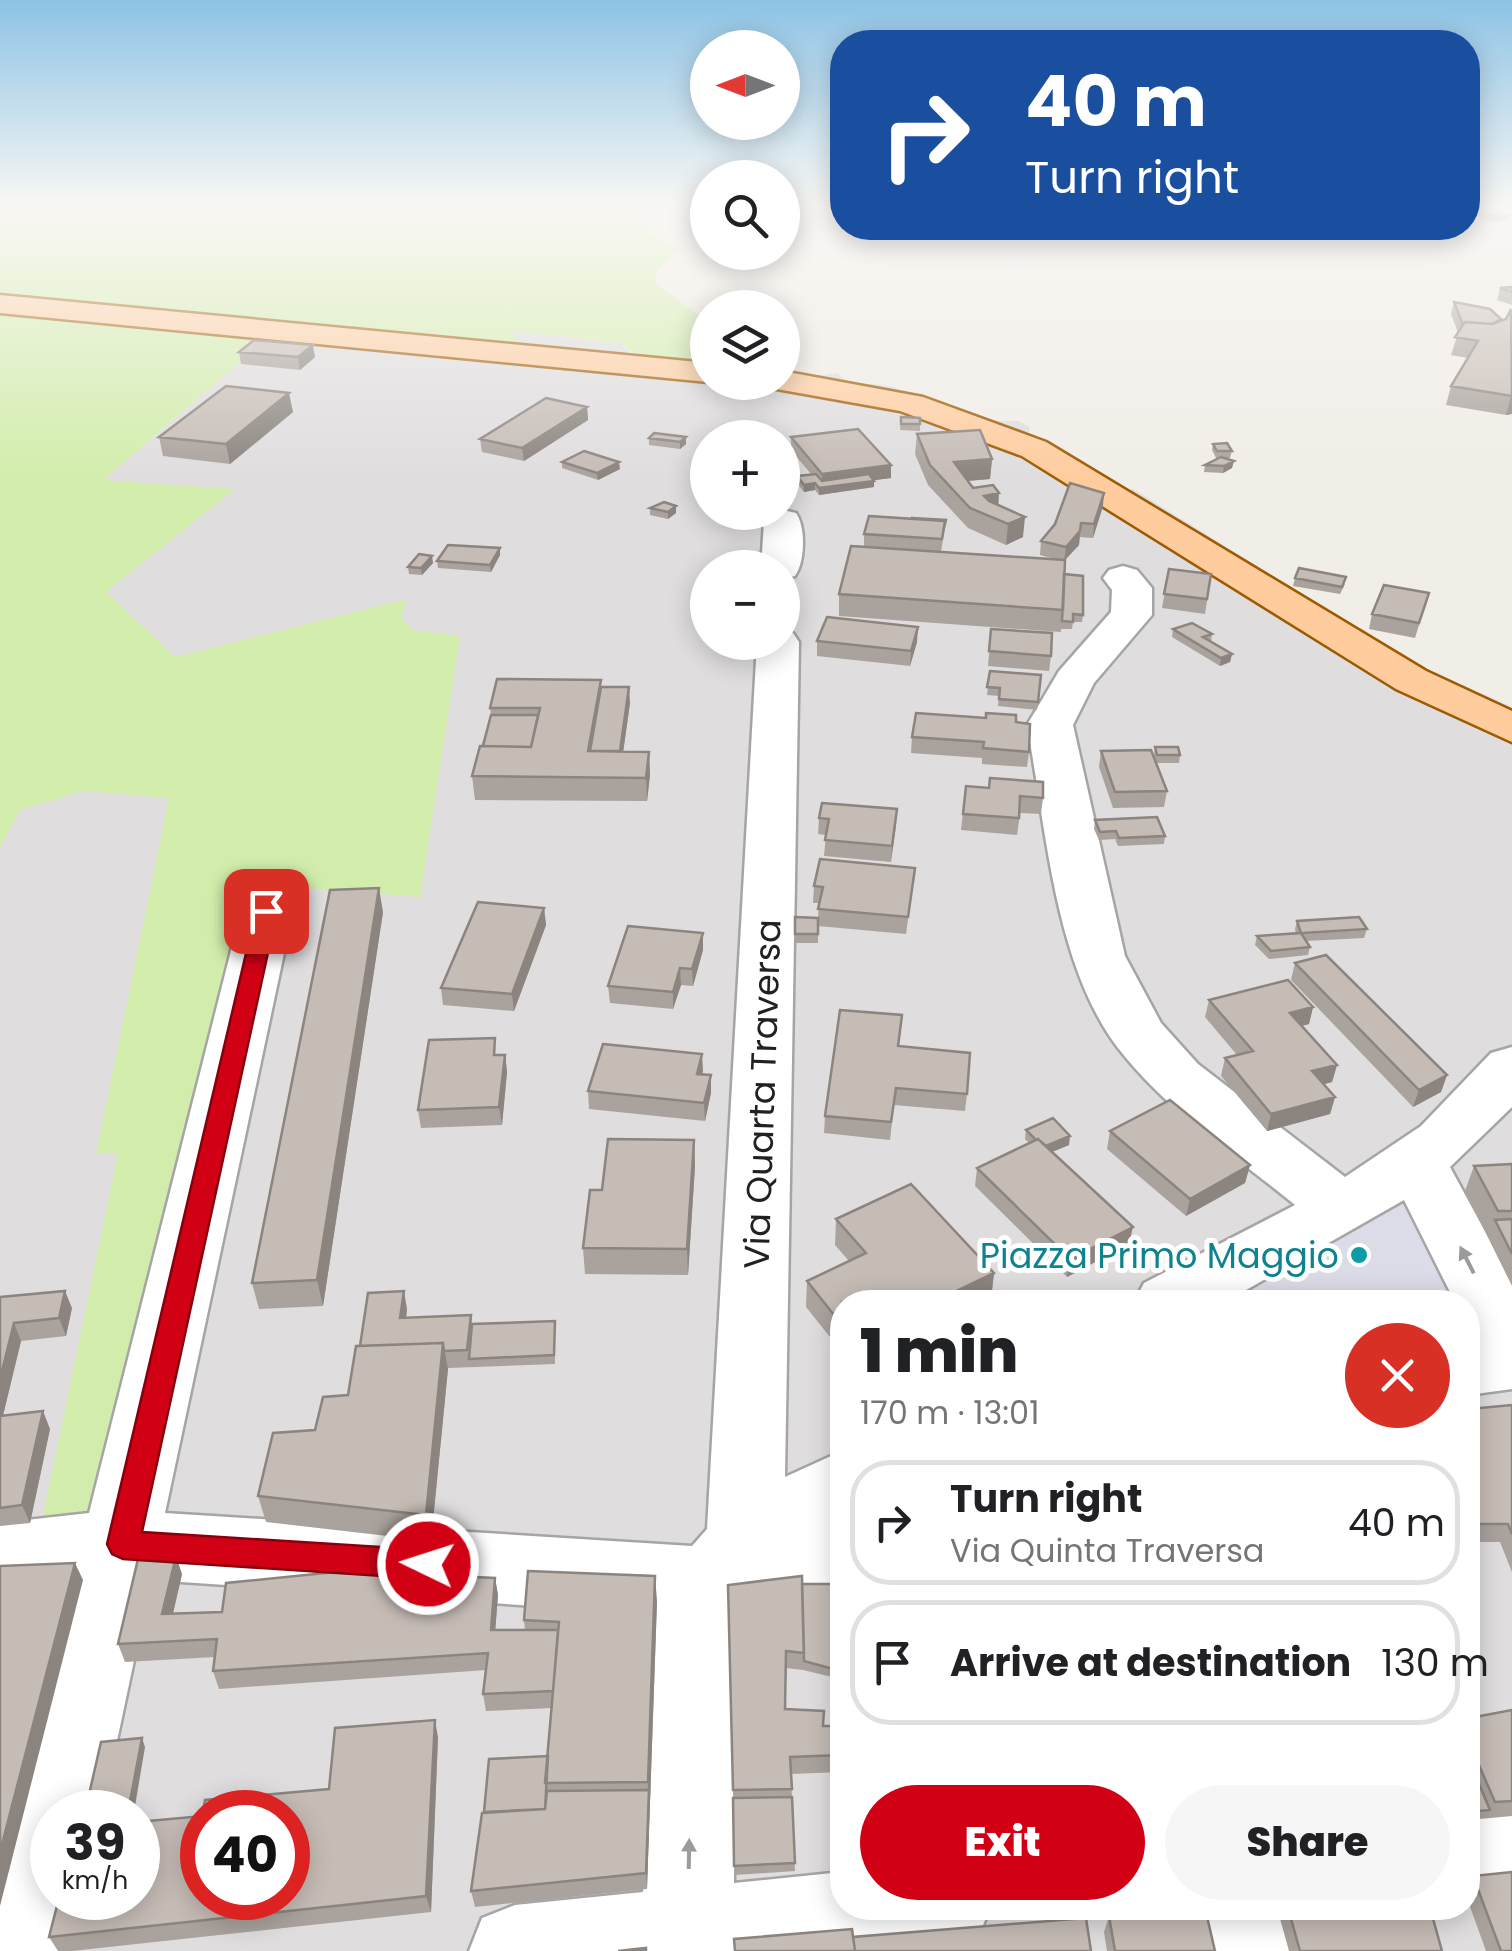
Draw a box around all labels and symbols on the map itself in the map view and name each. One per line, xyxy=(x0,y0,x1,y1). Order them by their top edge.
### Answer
north arrow xyxy=(690,30,800,140)
pin xyxy=(224,869,309,954)
street label: Via Quarta Traversa xyxy=(731,918,793,1270)
place label: Piazza Primo Maggio xyxy=(980,1231,1339,1280)
marker: Piazza Primo Maggio xyxy=(1348,1244,1370,1266)
one-way arrow xyxy=(1459,1245,1476,1274)
position arrow xyxy=(376,1512,480,1616)
speed limit sign: 40 xyxy=(180,1790,310,1920)
one-way arrow xyxy=(681,1837,697,1869)

